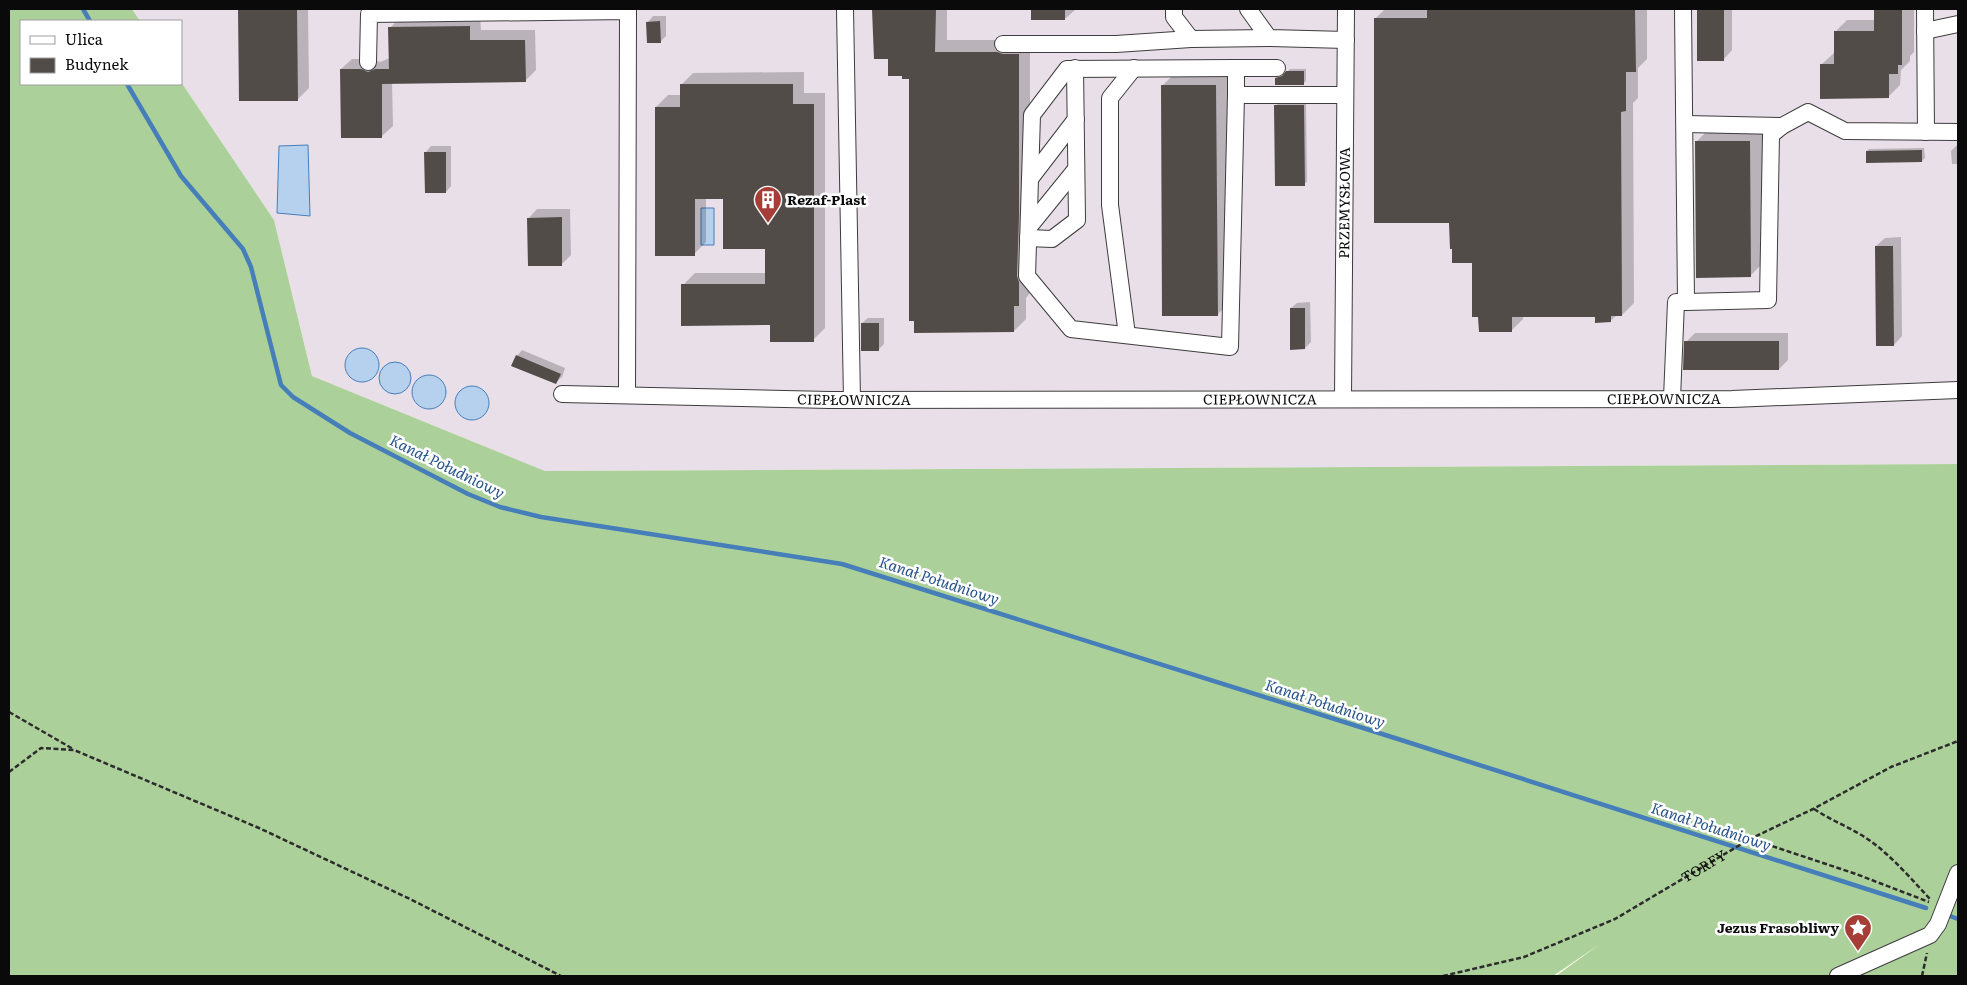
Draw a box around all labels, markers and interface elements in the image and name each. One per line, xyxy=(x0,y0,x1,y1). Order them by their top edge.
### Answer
legend xyxy=(20,20,182,85)
text: Ulica xyxy=(65,27,104,50)
text: Budynek xyxy=(65,52,129,75)
street label: PRZEMYSŁOWA xyxy=(1333,146,1354,259)
building icon: Rezaf-Plast xyxy=(753,185,783,224)
place label: Rezaf-Plast xyxy=(787,189,867,209)
street label: CIEPŁOWNICZA xyxy=(797,388,912,409)
street label: CIEPŁOWNICZA xyxy=(1203,388,1318,409)
street label: CIEPŁOWNICZA xyxy=(1607,388,1722,408)
water label: Kanał Południowy xyxy=(386,428,509,503)
water label: Kanał Południowy xyxy=(876,549,1003,610)
water label: Kanał Południowy xyxy=(1262,672,1389,733)
water label: Kanał Południowy xyxy=(1648,795,1775,856)
street label: TORFY xyxy=(1677,844,1730,887)
place icon: Jezus Frasobliwy xyxy=(1843,913,1873,952)
place label: Jezus Frasobliwy xyxy=(1717,917,1839,937)

